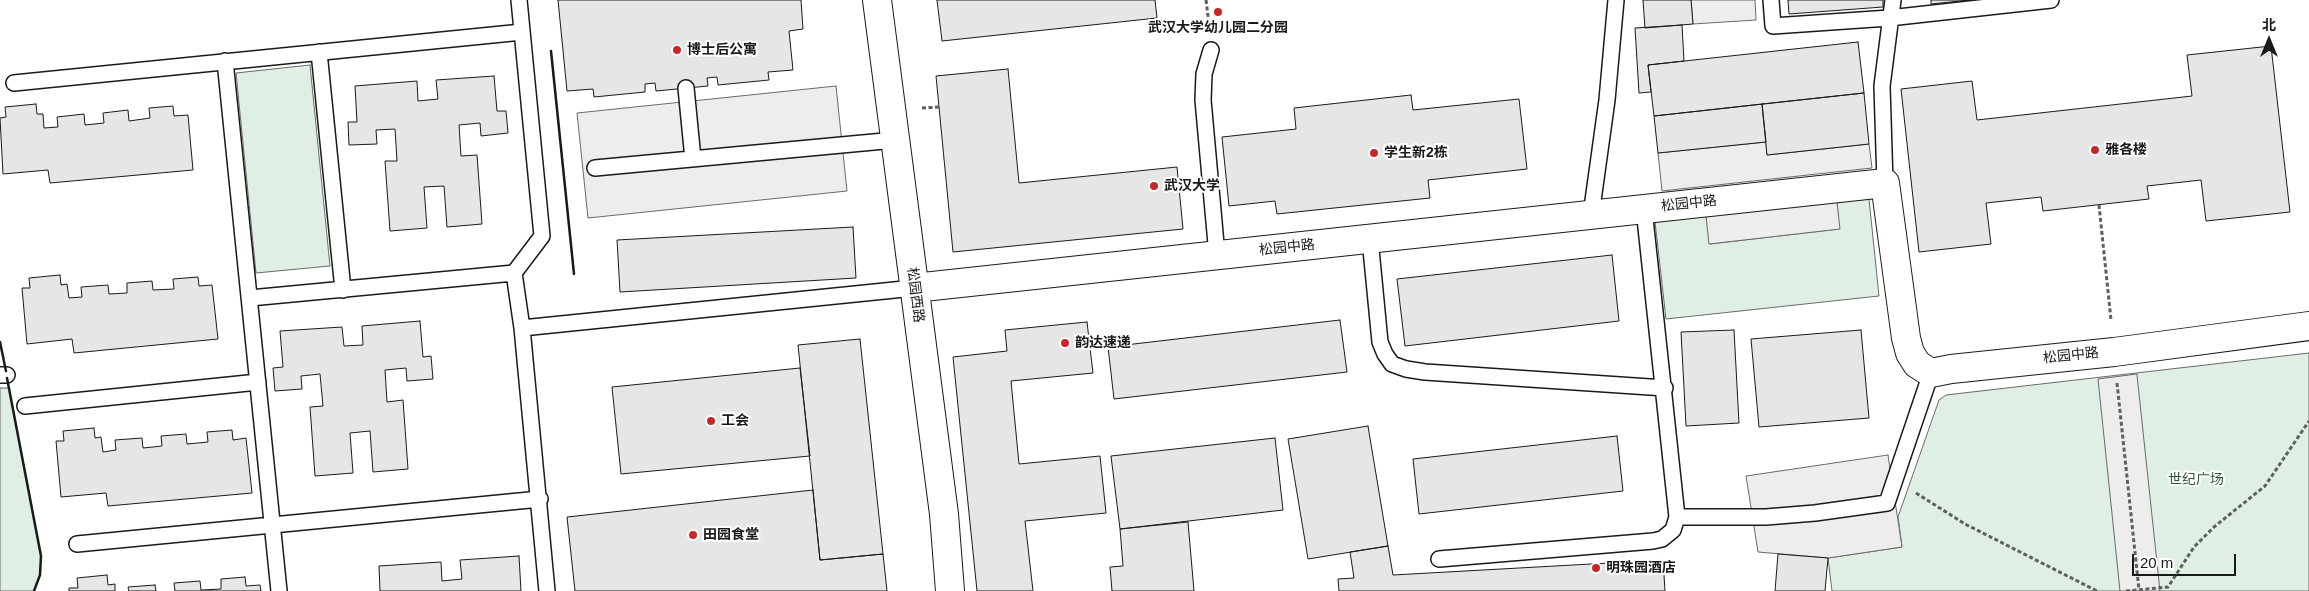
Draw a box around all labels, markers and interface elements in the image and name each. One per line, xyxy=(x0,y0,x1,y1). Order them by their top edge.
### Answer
marker: 武汉大学幼儿园二分园 xyxy=(1212,6,1224,18)
north arrow xyxy=(2244,15,2294,65)
text: 北 xyxy=(2262,17,2276,33)
place label: 武汉大学幼儿园二分园 xyxy=(1148,20,1288,36)
place label: 博士后公寓 xyxy=(687,42,757,58)
marker: 博士后公寓 xyxy=(671,44,683,56)
place label: 雅各楼 xyxy=(2105,142,2147,158)
marker: 雅各楼 xyxy=(2089,144,2101,156)
place label: 学生新2栋 xyxy=(1384,145,1448,161)
marker: 学生新2栋 xyxy=(1368,147,1380,159)
place label: 武汉大学 xyxy=(1164,178,1220,194)
marker: 武汉大学 xyxy=(1148,180,1160,192)
street label: 松园中路 xyxy=(1660,193,1718,215)
street label: 松园中路 xyxy=(1258,237,1316,259)
street label: 松园西路 xyxy=(903,266,927,324)
place label: 韵达速递 xyxy=(1075,335,1131,351)
marker: 韵达速递 xyxy=(1059,337,1071,349)
street label: 松园中路 xyxy=(2042,345,2100,367)
place label: 工会 xyxy=(721,413,749,429)
marker: 工会 xyxy=(705,415,717,427)
park label: 世纪广场 xyxy=(2168,472,2224,488)
place label: 田园食堂 xyxy=(703,527,759,543)
marker: 田园食堂 xyxy=(687,529,699,541)
scale bar xyxy=(2134,544,2238,576)
text: 20 m xyxy=(2140,554,2173,571)
place label: 明珠园酒店 xyxy=(1606,560,1676,576)
marker: 明珠园酒店 xyxy=(1590,562,1602,574)

